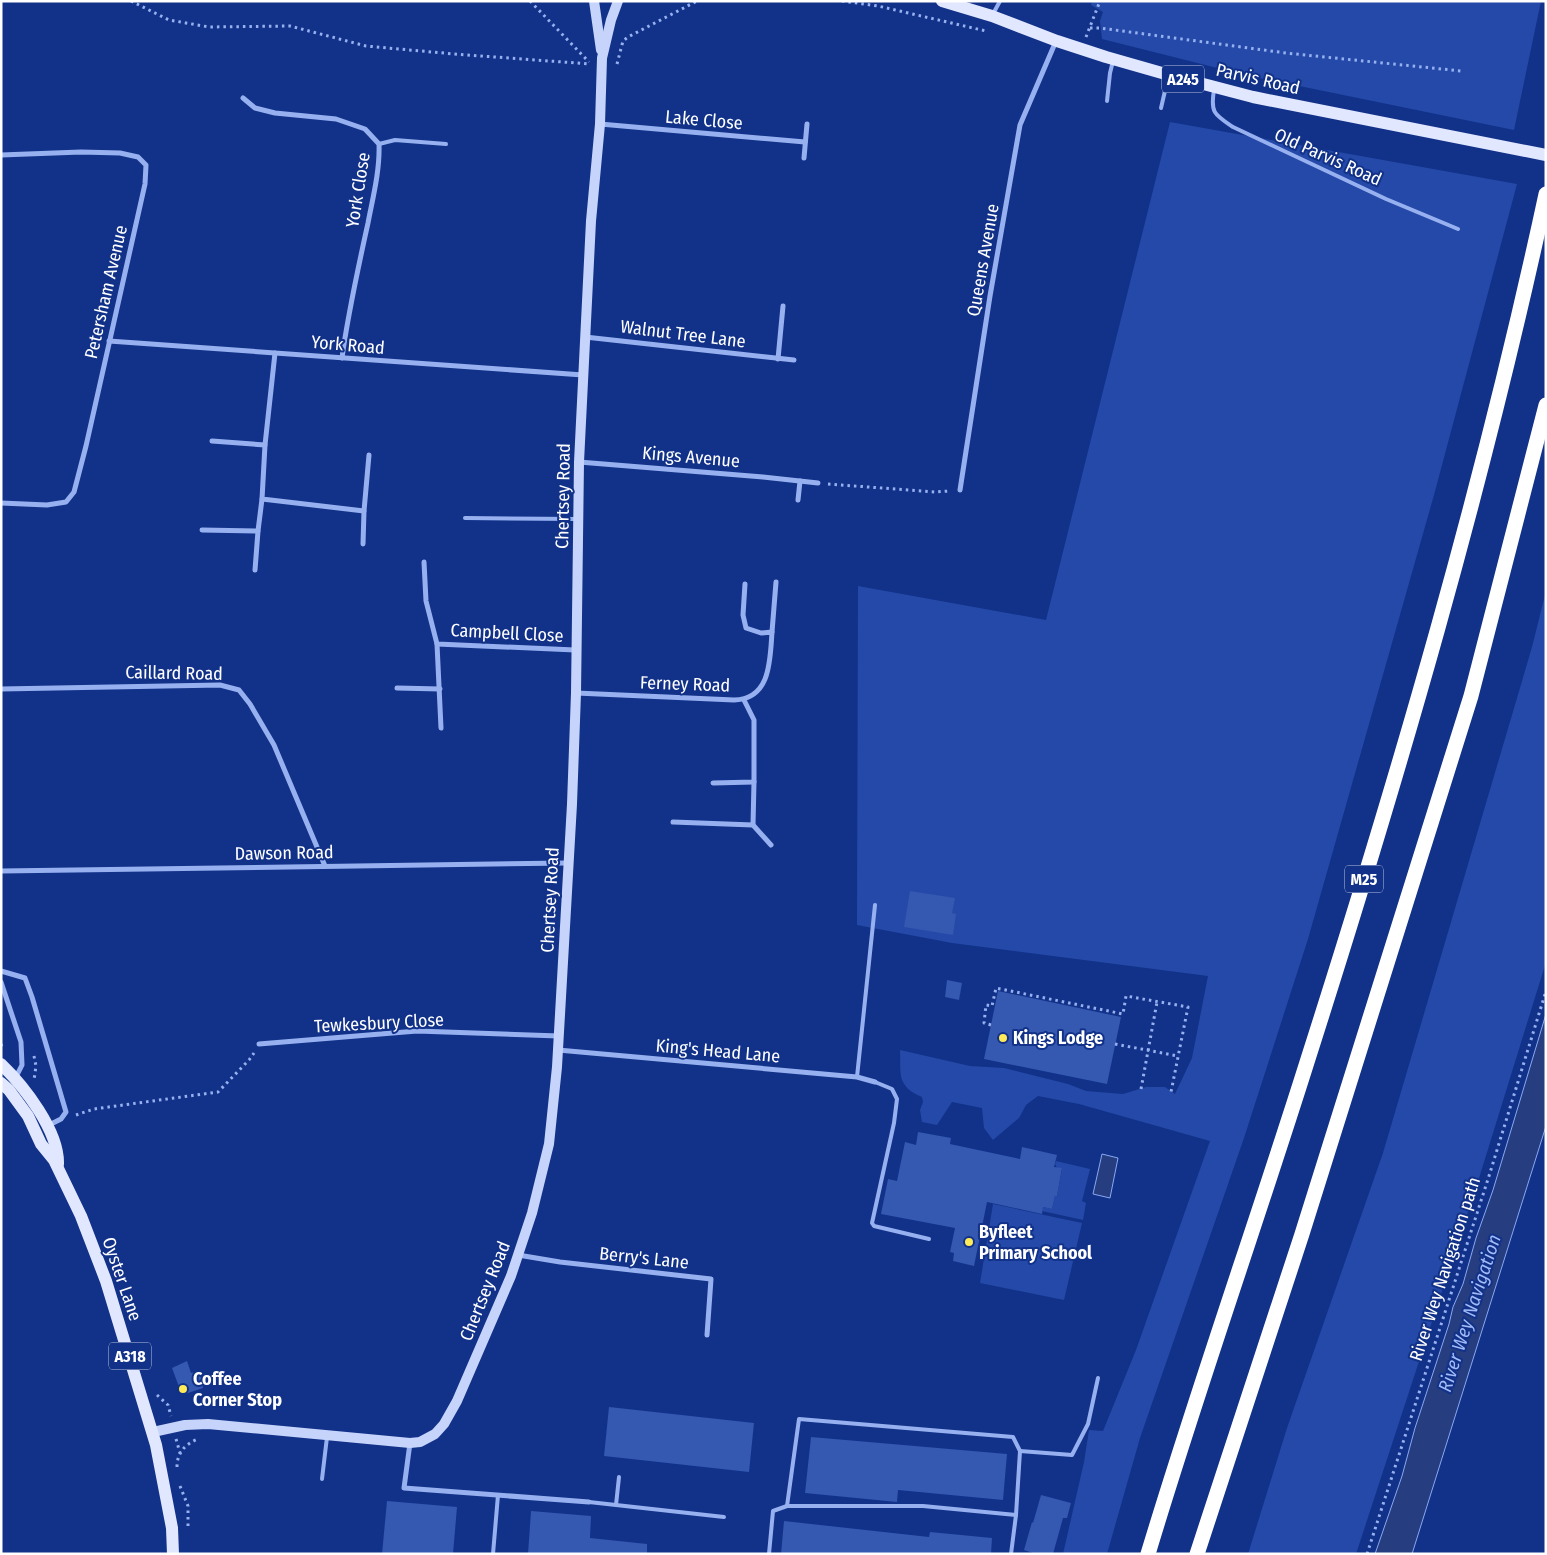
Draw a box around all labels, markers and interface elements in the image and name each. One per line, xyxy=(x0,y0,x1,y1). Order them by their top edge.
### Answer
street label: Parvis Road xyxy=(1214,59,1302,99)
road number: A245 xyxy=(1162,66,1204,92)
street label: Lake Close xyxy=(664,106,744,134)
street label: Old Parvis Road xyxy=(1271,124,1385,190)
street label: York Close xyxy=(341,151,375,229)
street label: Queens Avenue xyxy=(962,202,1004,318)
street label: Petersham Avenue xyxy=(80,223,132,361)
street label: Walnut Tree Lane xyxy=(619,315,747,353)
street label: York Road xyxy=(310,331,386,359)
street label: Kings Avenue xyxy=(641,442,741,472)
street label: Chertsey Road xyxy=(551,443,575,549)
street label: Campbell Close xyxy=(450,619,564,647)
street label: Caillard Road xyxy=(125,661,223,685)
street label: Ferney Road xyxy=(639,671,731,697)
street label: Dawson Road xyxy=(234,841,334,865)
street label: Chertsey Road xyxy=(536,847,564,953)
road number: M25 xyxy=(1345,866,1383,892)
street label: Tewkesbury Close xyxy=(313,1009,445,1037)
place label: Kings Lodge xyxy=(1013,1027,1103,1049)
marker: Kings Lodge xyxy=(997,1032,1009,1044)
street label: King's Head Lane xyxy=(655,1035,781,1067)
street label: River Wey Navigation path xyxy=(1405,1174,1485,1364)
place label: Byfleet Primary School xyxy=(979,1221,1092,1264)
water label: River Wey Navigation xyxy=(1433,1231,1505,1395)
street label: Oyster Lane xyxy=(97,1234,147,1324)
marker: Byfleet Primary School xyxy=(963,1236,975,1248)
street label: Chertsey Road xyxy=(455,1238,515,1344)
street label: Berry's Lane xyxy=(598,1242,690,1274)
road number: A318 xyxy=(109,1342,151,1370)
place label: Coffee Corner Stop xyxy=(193,1368,282,1411)
marker: Coffee Corner Stop xyxy=(177,1383,189,1395)

